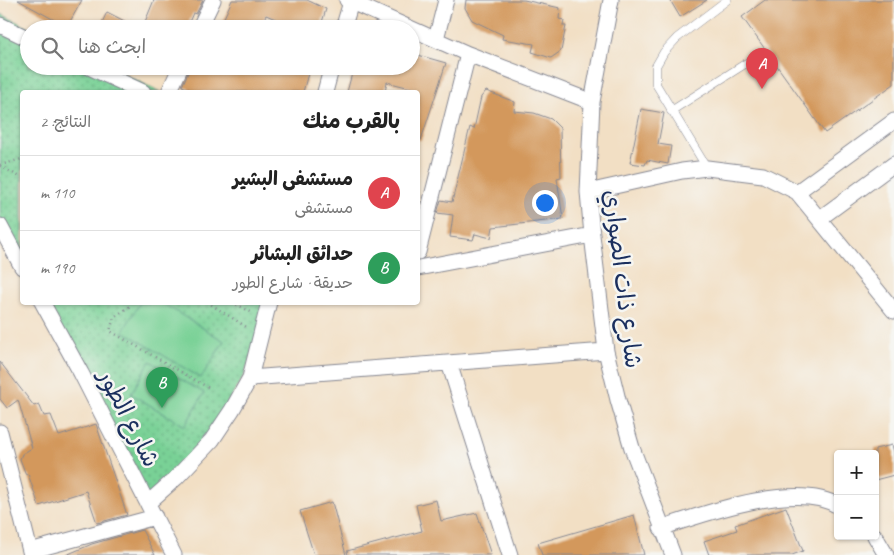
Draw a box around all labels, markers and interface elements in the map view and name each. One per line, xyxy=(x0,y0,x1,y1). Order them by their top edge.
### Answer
search box xyxy=(20,20,420,75)
icon: search xyxy=(38,34,66,62)
text: ابحث هنا xyxy=(78,35,146,59)
pin: A xyxy=(746,48,778,89)
text: بالقرب منك xyxy=(303,108,400,134)
text: النتائج: 2 xyxy=(40,112,91,132)
text: مستشفى البشير xyxy=(233,167,353,191)
text: 110 m xyxy=(40,183,74,203)
text: A xyxy=(380,183,388,203)
street label: شارع ذات الصواري xyxy=(595,188,649,370)
your location xyxy=(532,190,558,216)
text: مستشفى xyxy=(294,198,353,218)
text: حدائق البشائر xyxy=(252,242,353,266)
text: 190 m xyxy=(40,258,74,278)
text: B xyxy=(380,258,388,278)
text: حديقة · شارع الطور xyxy=(233,273,353,293)
street label: شارع الطور xyxy=(89,362,166,473)
pin: B xyxy=(146,367,178,408)
map controls xyxy=(834,450,879,540)
button: + xyxy=(834,450,879,495)
button: − xyxy=(834,495,879,540)

